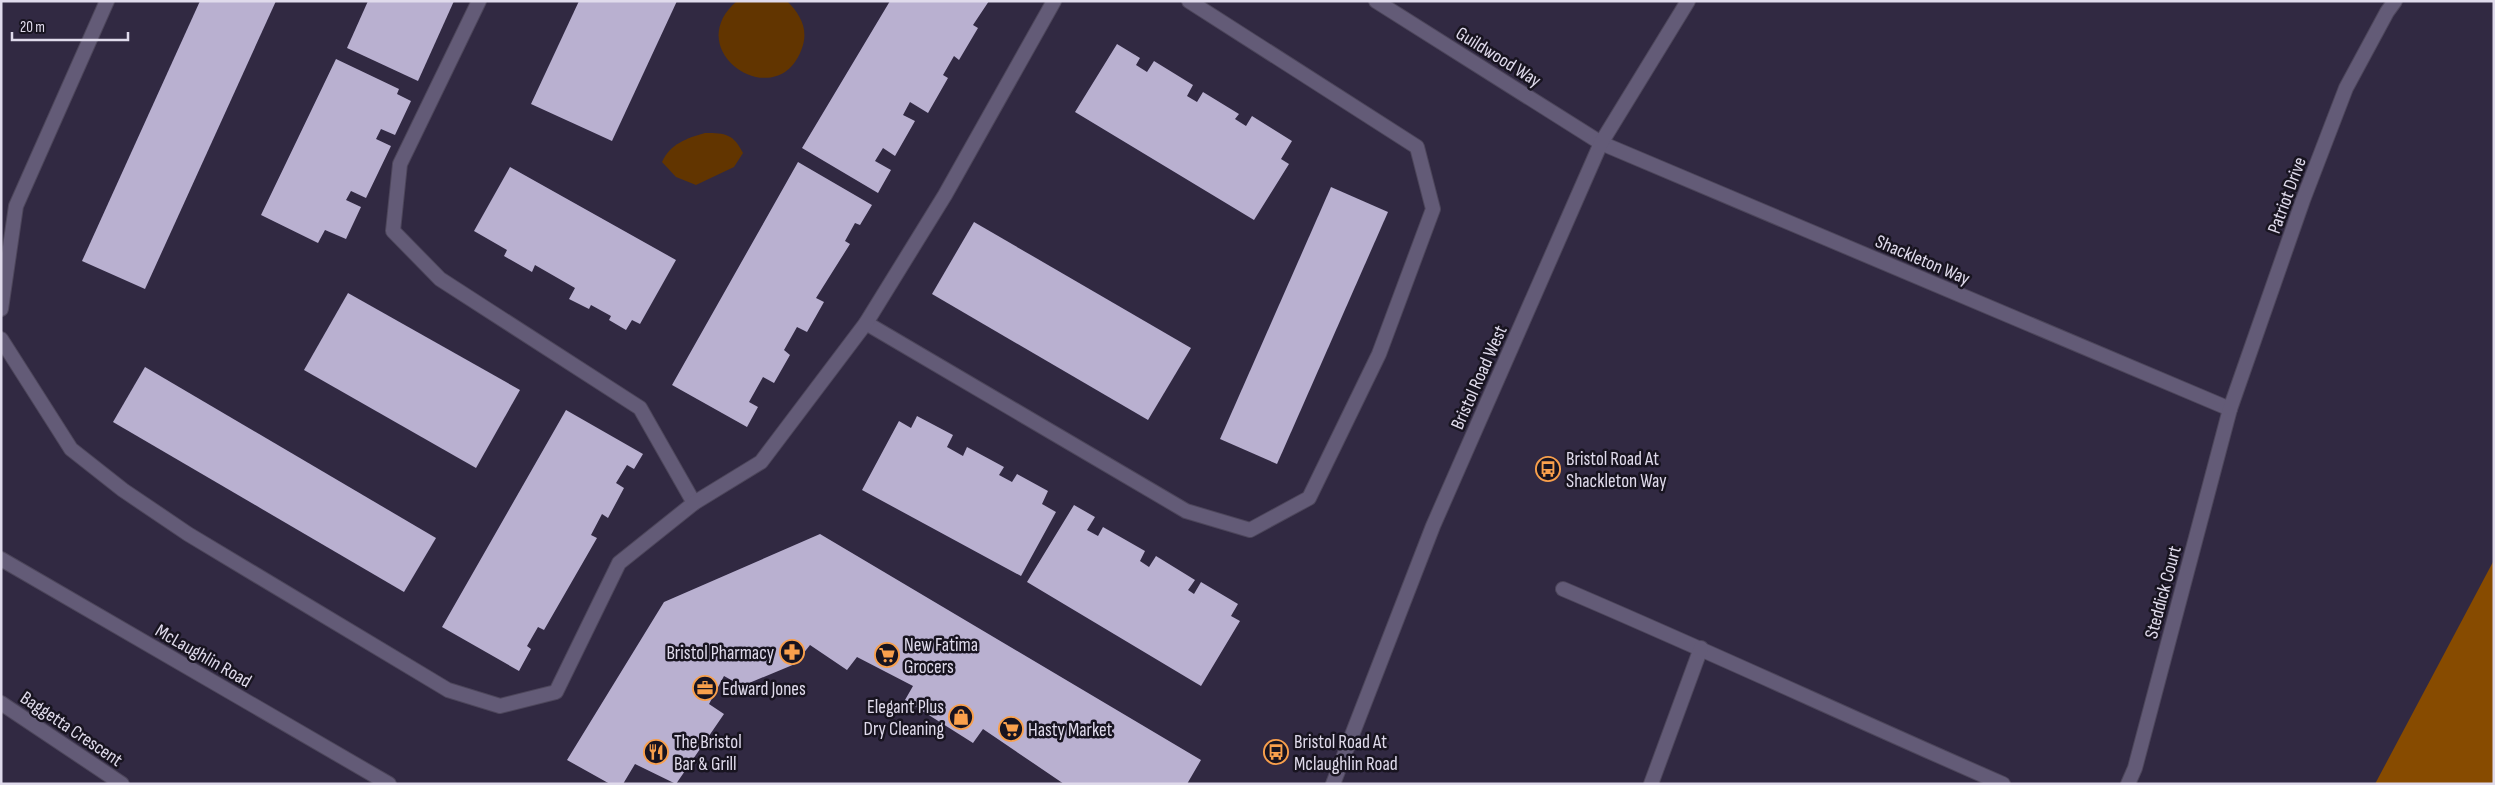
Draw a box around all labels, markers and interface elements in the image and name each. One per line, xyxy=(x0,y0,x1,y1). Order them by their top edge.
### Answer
scale bar xyxy=(12,10,129,42)
text: 20 m xyxy=(20,18,45,37)
street label: Guildwood Way xyxy=(1451,22,1546,93)
street label: Patriot Drive xyxy=(2263,154,2312,237)
street label: Shackleton Way xyxy=(1872,230,1974,291)
street label: Bristol Road West xyxy=(1446,322,1513,433)
place label: Bristol Road At Shackleton Way xyxy=(1566,448,1667,493)
bus stop icon: Bristol Road At Shackleton Way xyxy=(1535,456,1561,482)
street label: Steddick Court xyxy=(2140,543,2187,641)
street label: McLaughlin Road xyxy=(151,620,255,693)
place label: New Fatima Grocers xyxy=(904,634,978,679)
pharmacy icon: Bristol Pharmacy xyxy=(779,639,805,665)
place label: Bristol Pharmacy xyxy=(666,642,775,665)
supermarket icon: New Fatima Grocers xyxy=(874,642,900,668)
office icon: Edward Jones xyxy=(692,675,718,701)
place label: Edward Jones xyxy=(722,678,806,701)
street label: Baggetta Crescent xyxy=(16,687,127,772)
place label: Elegant Plus Dry Cleaning xyxy=(864,696,944,741)
shop icon: Elegant Plus Dry Cleaning xyxy=(948,704,974,730)
supermarket icon: Hasty Market xyxy=(998,716,1024,742)
place label: Hasty Market xyxy=(1028,719,1113,742)
place label: The Bristol Bar & Grill xyxy=(674,731,742,776)
place label: Bristol Road At Mclaughlin Road xyxy=(1294,731,1398,776)
restaurant icon: The Bristol Bar & Grill xyxy=(643,739,669,765)
bus stop icon: Bristol Road At Mclaughlin Road xyxy=(1263,739,1289,765)

